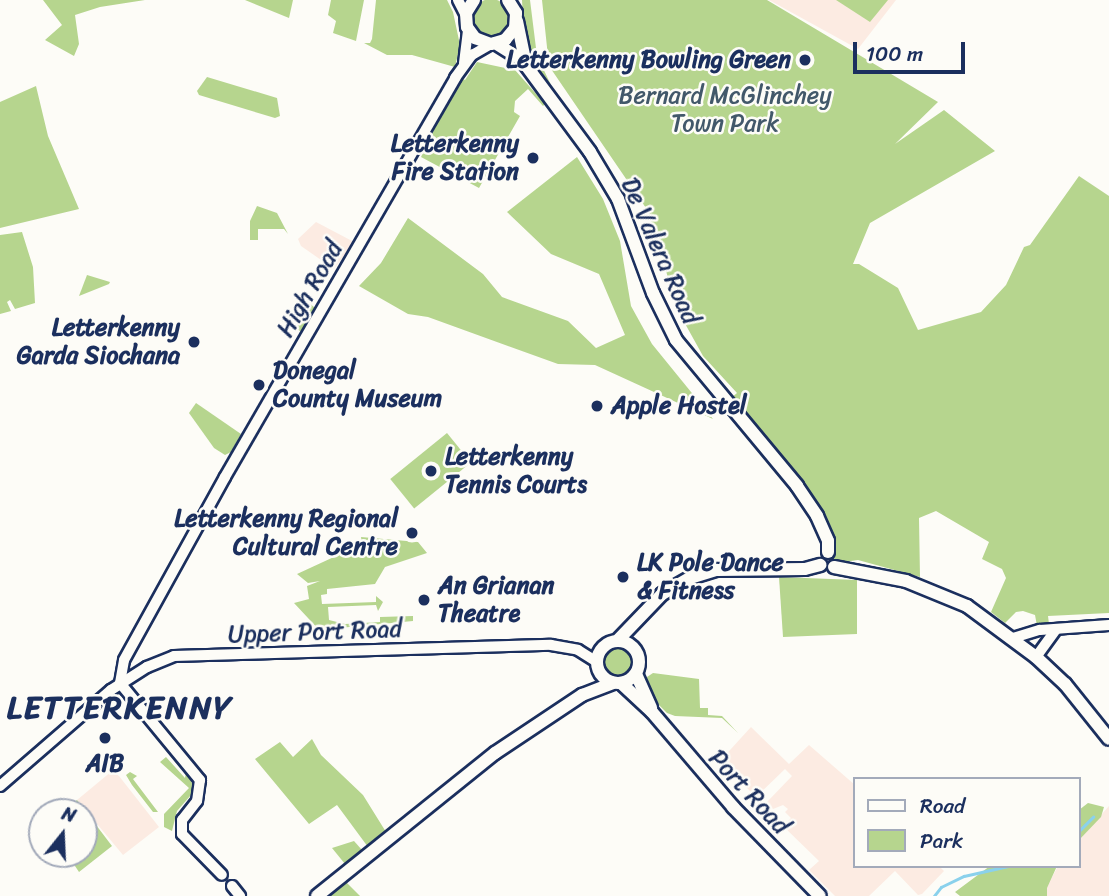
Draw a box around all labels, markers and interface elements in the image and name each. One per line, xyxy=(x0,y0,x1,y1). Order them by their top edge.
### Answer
scale bar xyxy=(857,28,969,72)
text: 100 m xyxy=(866,35,923,73)
place label: Letterkenny Bowling Green xyxy=(505,46,791,74)
marker: Letterkenny Bowling Green xyxy=(797,52,813,68)
park label: Bernard McGlinchey Town Park xyxy=(618,82,832,138)
place label: Letterkenny Fire Station xyxy=(391,130,519,186)
marker: Letterkenny Fire Station xyxy=(525,150,541,166)
street label: De Valera Road xyxy=(615,174,705,328)
street label: High Road xyxy=(271,236,349,342)
place label: Letterkenny Garda Siochana xyxy=(17,314,180,370)
marker: Letterkenny Garda Siochana xyxy=(186,334,202,350)
place label: Donegal County Museum xyxy=(273,357,442,413)
marker: Donegal County Museum xyxy=(251,377,267,393)
place label: Apple Hostel xyxy=(611,392,747,420)
marker: Apple Hostel xyxy=(589,398,605,414)
place label: Letterkenny Tennis Courts xyxy=(445,443,587,499)
marker: Letterkenny Tennis Courts xyxy=(423,463,439,479)
place label: Letterkenny Regional Cultural Centre xyxy=(174,505,398,561)
marker: Letterkenny Regional Cultural Centre xyxy=(404,525,420,541)
place label: LK Pole Dance & Fitness xyxy=(637,549,785,605)
marker: LK Pole Dance & Fitness xyxy=(615,569,631,585)
place label: An Grianan Theatre xyxy=(438,572,554,628)
marker: An Grianan Theatre xyxy=(416,592,432,608)
street label: Upper Port Road xyxy=(227,615,403,649)
district label: LETTERKENNY xyxy=(9,689,231,727)
marker: AIB xyxy=(97,730,113,746)
street label: Port Road xyxy=(703,744,795,840)
place label: AIB xyxy=(86,750,124,778)
legend xyxy=(853,777,1081,868)
text: Road xyxy=(920,787,965,825)
text: N xyxy=(58,797,80,832)
north arrow xyxy=(28,798,98,868)
text: Park xyxy=(920,822,963,860)

